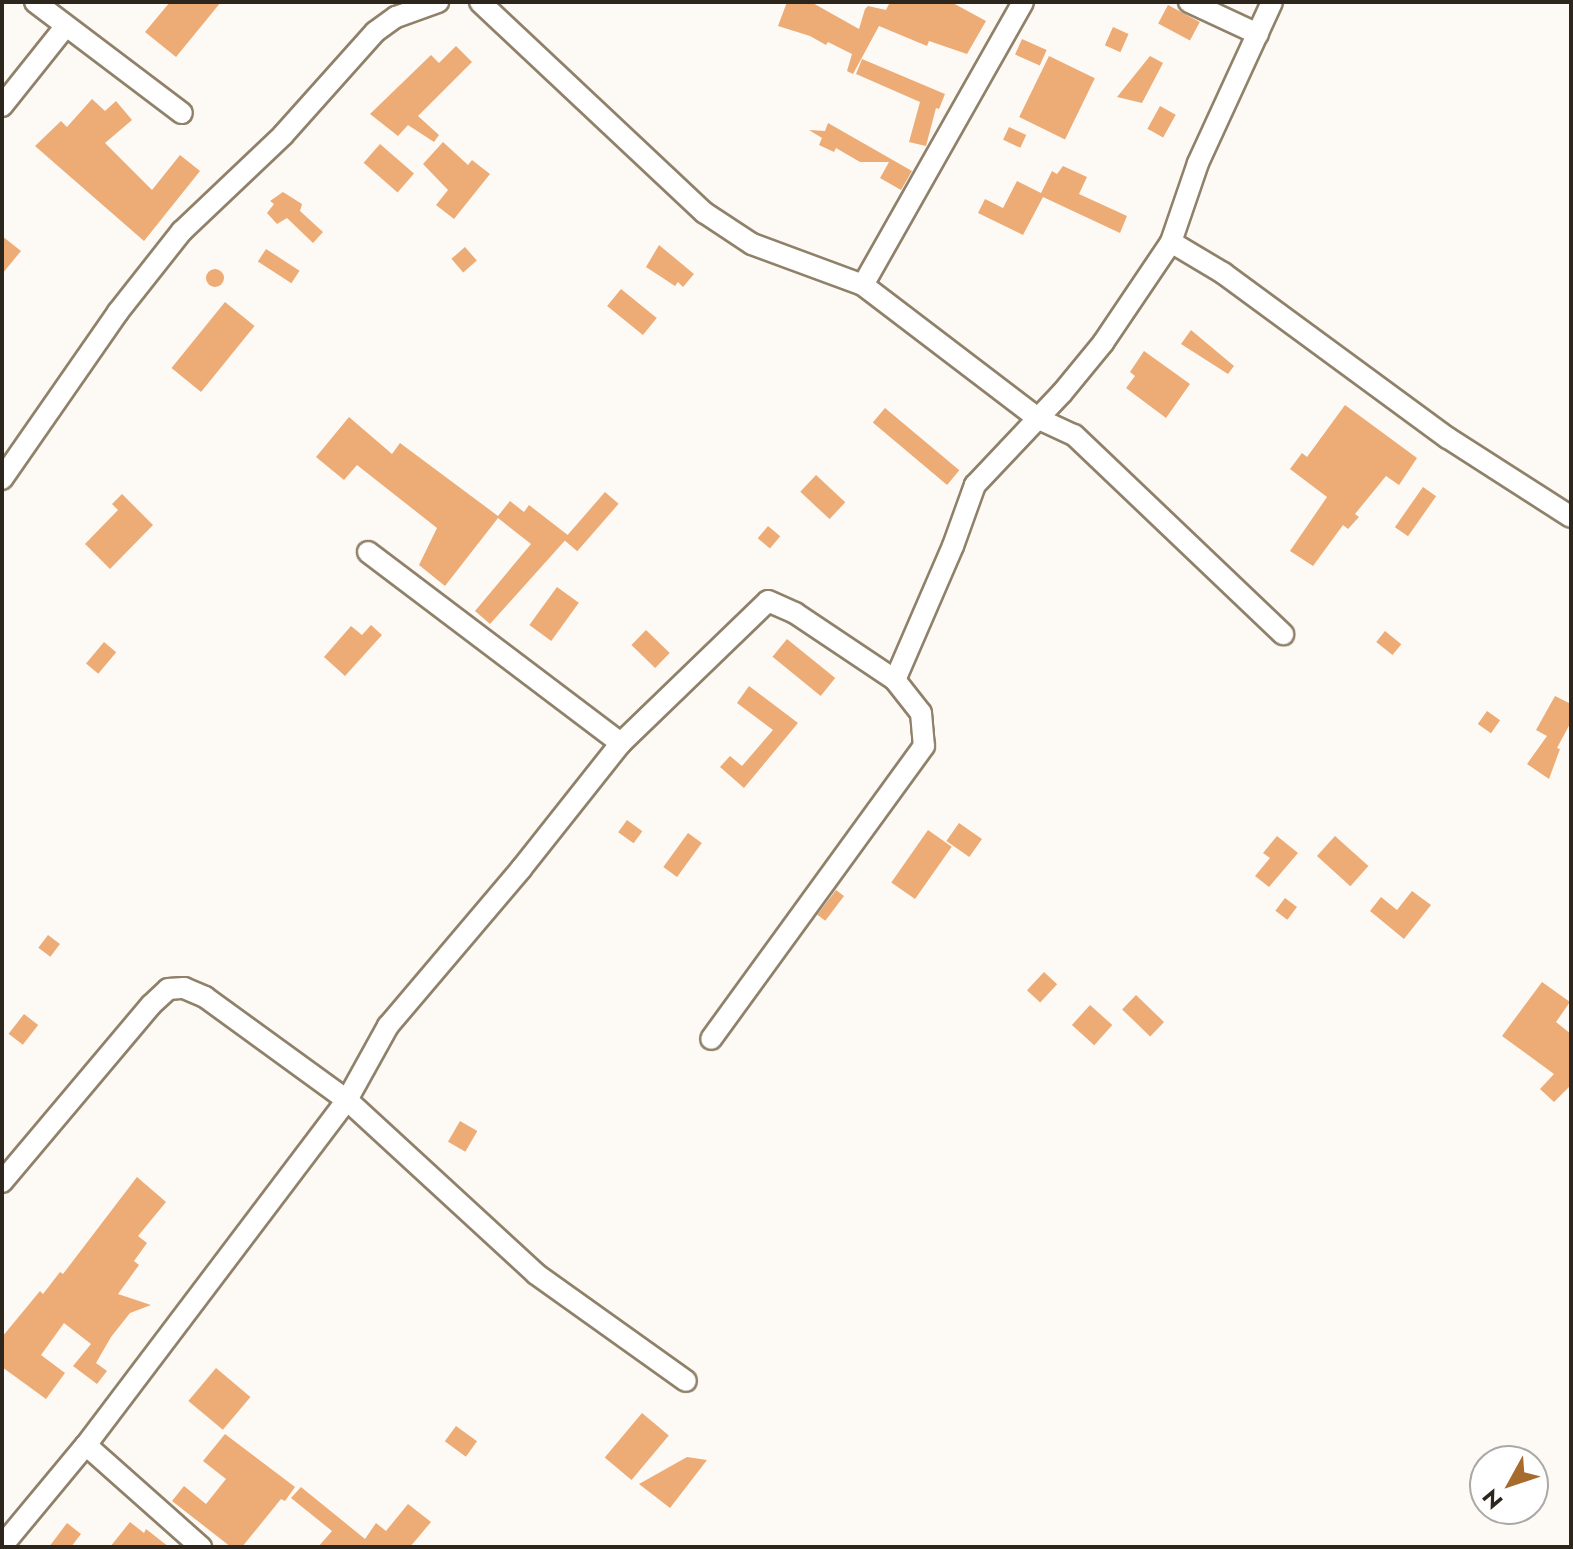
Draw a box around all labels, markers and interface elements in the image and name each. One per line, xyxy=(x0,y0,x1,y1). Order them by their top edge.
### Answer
north arrow xyxy=(1469,1445,1549,1525)
text: N xyxy=(1474,1482,1510,1516)

